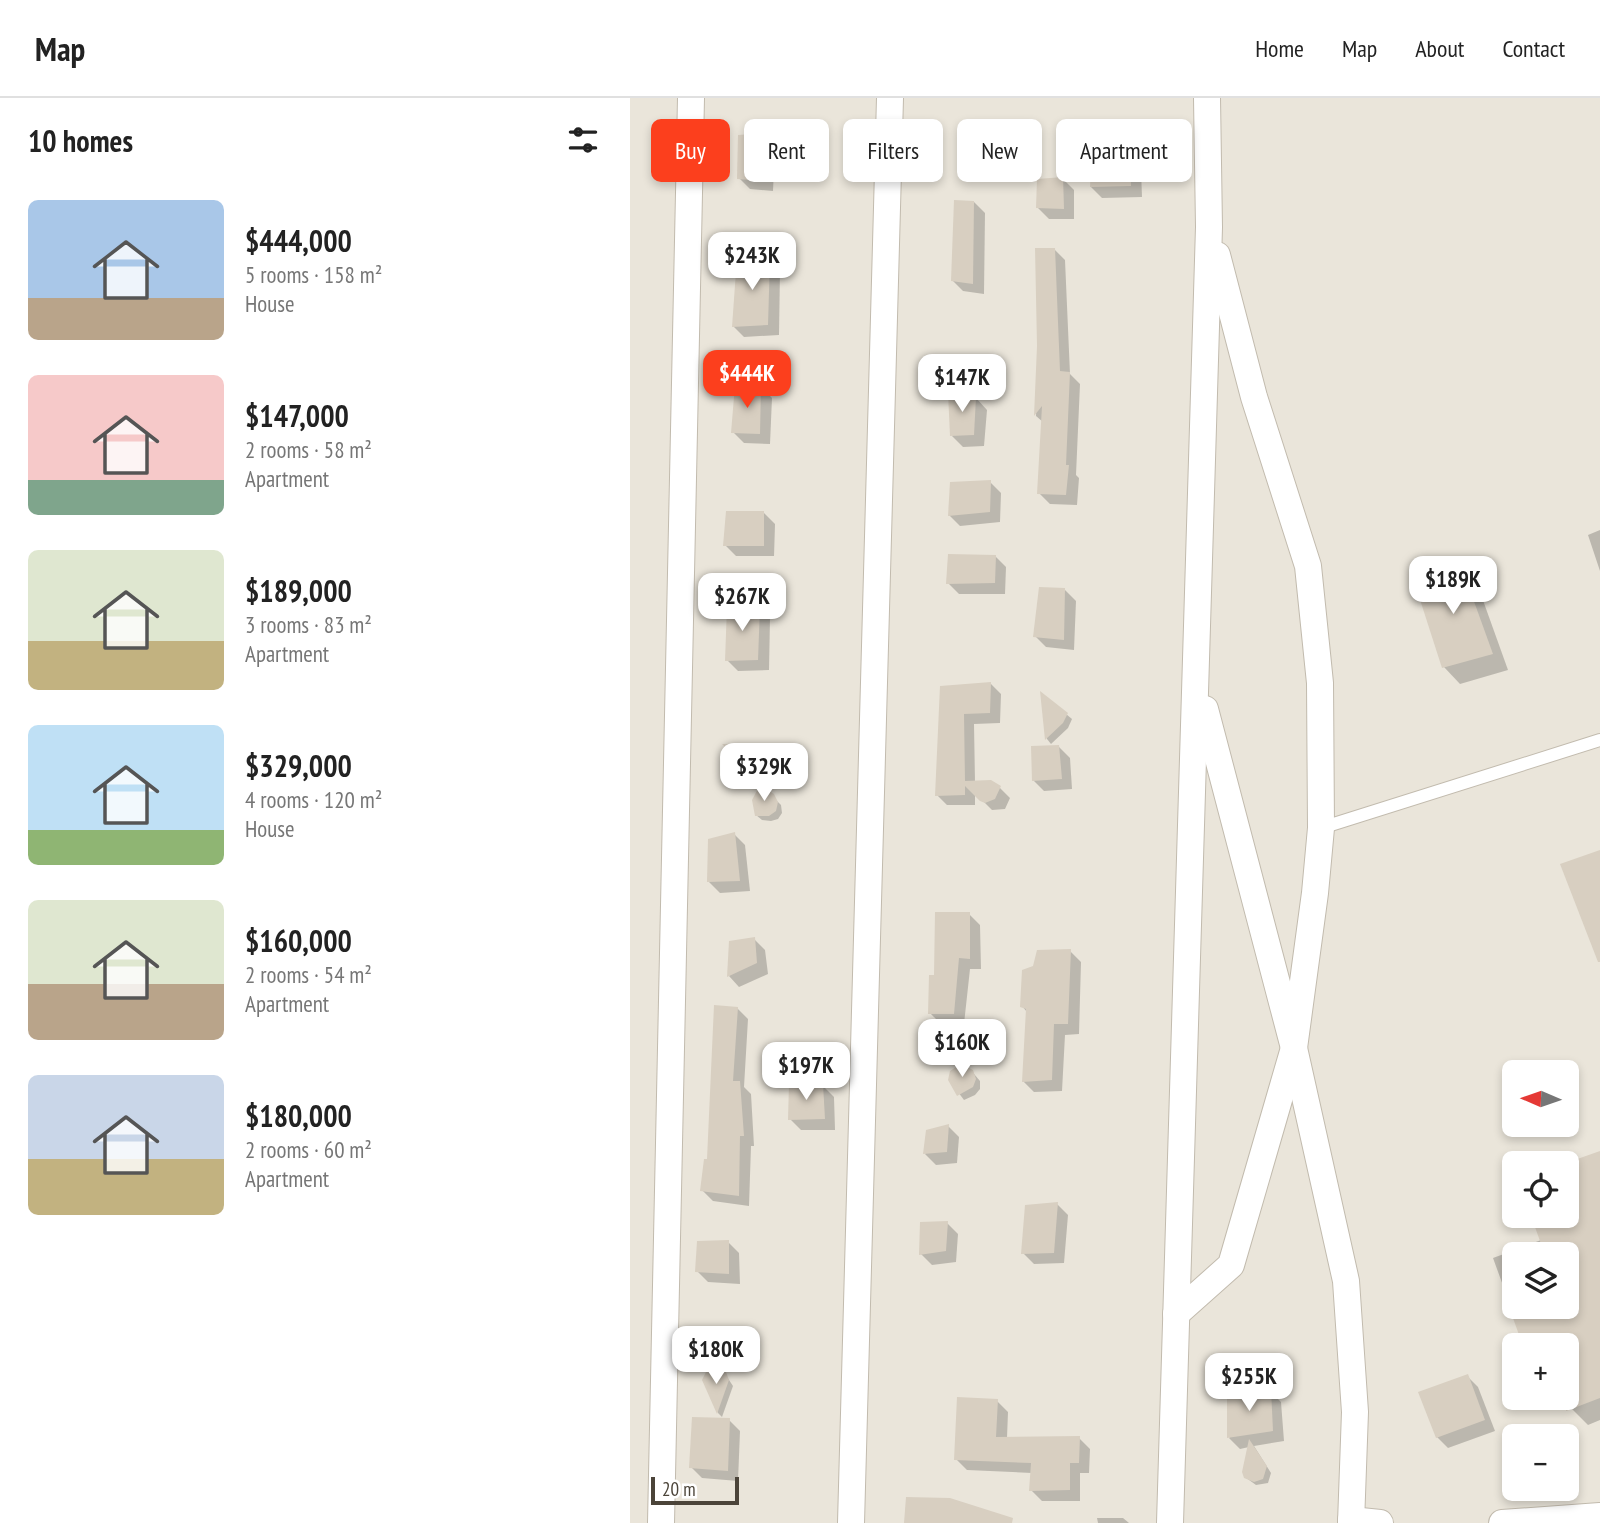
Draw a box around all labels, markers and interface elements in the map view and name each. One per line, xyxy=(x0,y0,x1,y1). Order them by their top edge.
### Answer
text: Map xyxy=(35,27,85,70)
text: Home xyxy=(1255,33,1304,64)
text: Map xyxy=(1342,33,1377,64)
text: About xyxy=(1415,33,1464,64)
text: Contact xyxy=(1502,33,1565,64)
chip: Buy xyxy=(651,119,730,182)
chip: Rent xyxy=(744,119,829,182)
chip: Filters xyxy=(843,119,943,182)
chip: New xyxy=(957,119,1042,182)
chip: Apartment xyxy=(1056,119,1192,182)
text: 10 homes xyxy=(28,121,133,160)
icon: filters xyxy=(564,121,602,159)
text: $444,000 xyxy=(245,221,352,260)
icon: home xyxy=(84,228,168,312)
pin: $243K xyxy=(703,232,801,292)
text: $243K xyxy=(724,240,780,269)
text: 5 rooms · 158 m² xyxy=(245,260,382,289)
text: House xyxy=(245,289,295,318)
pin: $444K xyxy=(698,350,796,410)
pin: $147K xyxy=(913,354,1011,414)
text: $444K xyxy=(719,358,775,387)
text: $147K xyxy=(934,362,990,391)
text: $147,000 xyxy=(245,396,349,435)
icon: home xyxy=(84,403,168,487)
text: 2 rooms · 58 m² xyxy=(245,435,372,464)
text: Apartment xyxy=(245,464,329,493)
pin: $189K xyxy=(1404,556,1502,616)
text: $189K xyxy=(1425,564,1481,593)
text: $189,000 xyxy=(245,571,352,610)
pin: $267K xyxy=(693,574,791,633)
icon: home xyxy=(84,578,168,662)
text: $267K xyxy=(714,581,770,610)
text: 3 rooms · 83 m² xyxy=(245,610,372,639)
text: Apartment xyxy=(245,639,329,668)
pin: $329K xyxy=(715,744,813,803)
text: $329,000 xyxy=(245,746,352,785)
text: $329K xyxy=(736,751,792,780)
icon: home xyxy=(84,753,168,837)
text: 4 rooms · 120 m² xyxy=(245,785,382,814)
text: House xyxy=(245,814,295,843)
text: $160,000 xyxy=(245,921,352,960)
icon: home xyxy=(84,928,168,1012)
text: 2 rooms · 54 m² xyxy=(245,960,372,989)
text: Apartment xyxy=(245,989,329,1018)
pin: $160K xyxy=(913,1020,1011,1079)
text: $160K xyxy=(934,1027,990,1056)
pin: $197K xyxy=(757,1042,855,1102)
text: $197K xyxy=(778,1050,834,1079)
north arrow xyxy=(1502,1060,1578,1138)
map controls xyxy=(1502,1060,1579,1501)
text: $180,000 xyxy=(245,1096,352,1135)
icon: home xyxy=(84,1103,168,1187)
text: 2 rooms · 60 m² xyxy=(245,1135,372,1164)
button: locate xyxy=(1502,1151,1579,1228)
text: Apartment xyxy=(245,1164,329,1193)
button: layers xyxy=(1502,1242,1579,1319)
pin: $180K xyxy=(667,1326,765,1386)
button: + xyxy=(1502,1333,1579,1410)
text: $180K xyxy=(688,1334,744,1363)
pin: $255K xyxy=(1200,1354,1298,1413)
text: $255K xyxy=(1221,1361,1277,1390)
button: − xyxy=(1502,1424,1579,1501)
scale bar xyxy=(651,1474,738,1506)
text: 20 m xyxy=(662,1477,696,1501)

